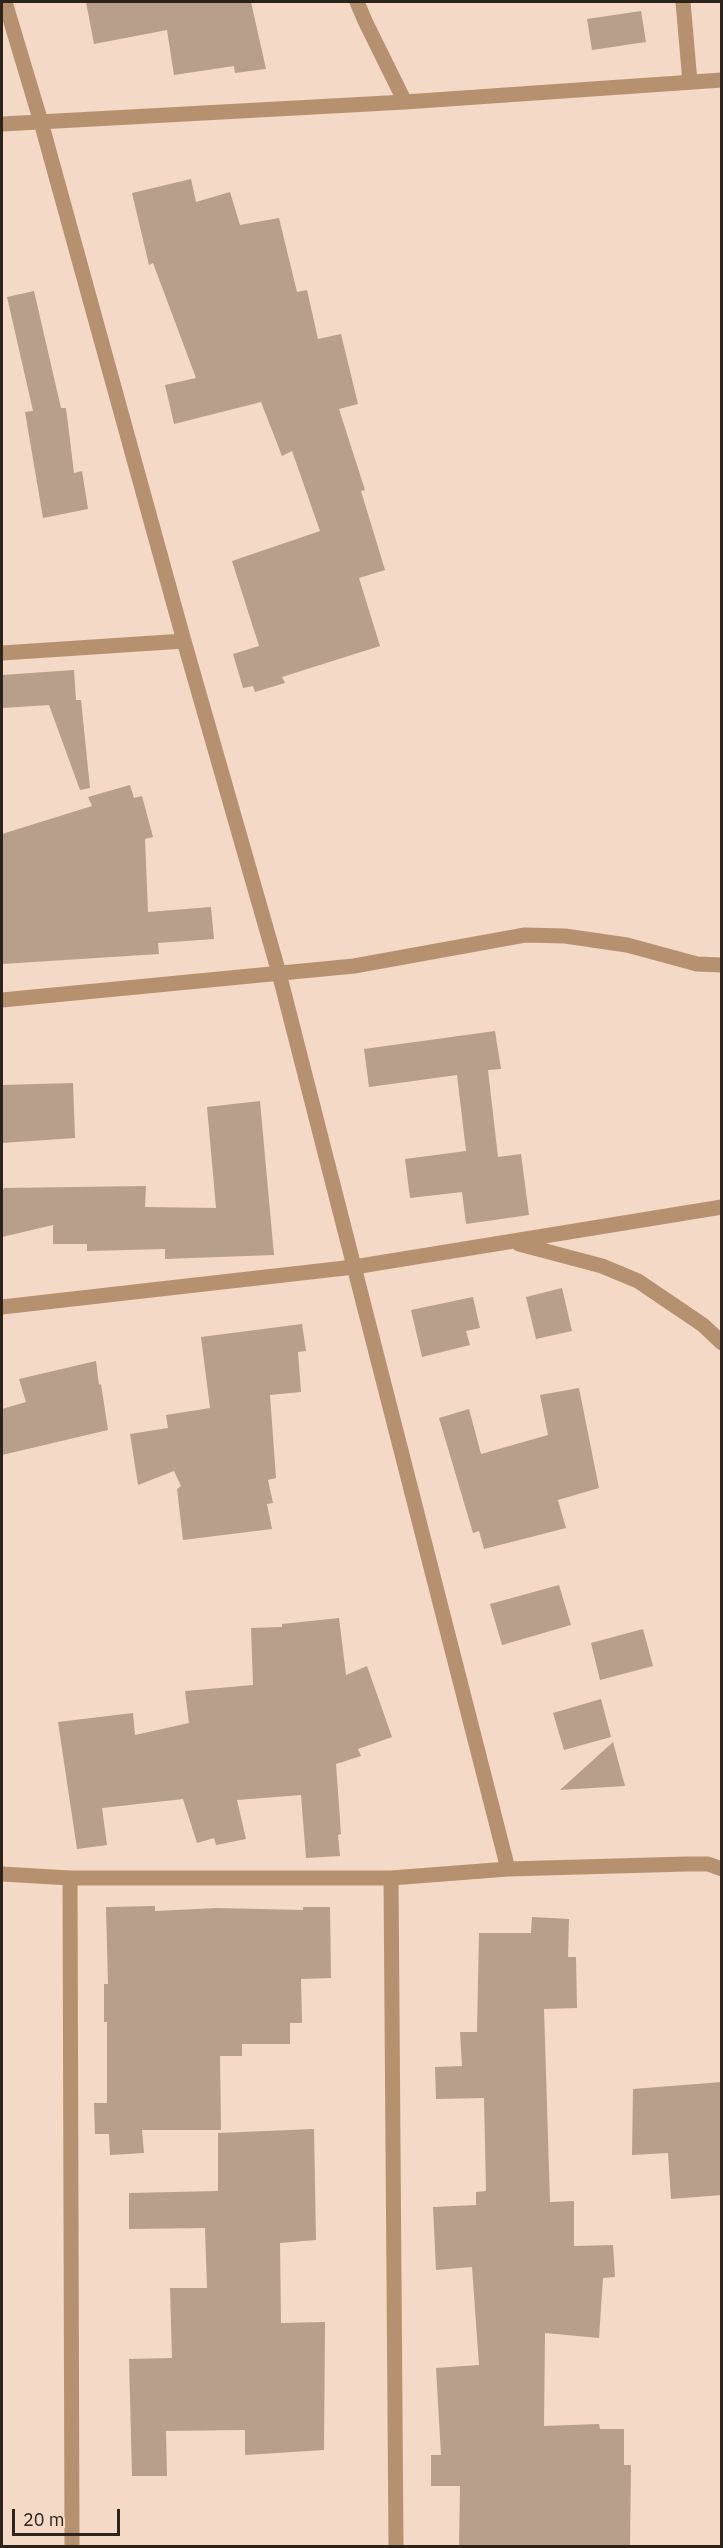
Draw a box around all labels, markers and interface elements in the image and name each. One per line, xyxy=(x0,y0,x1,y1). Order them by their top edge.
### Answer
scale bar xyxy=(15,2497,123,2535)
text: 20 m xyxy=(23,2508,65,2531)

